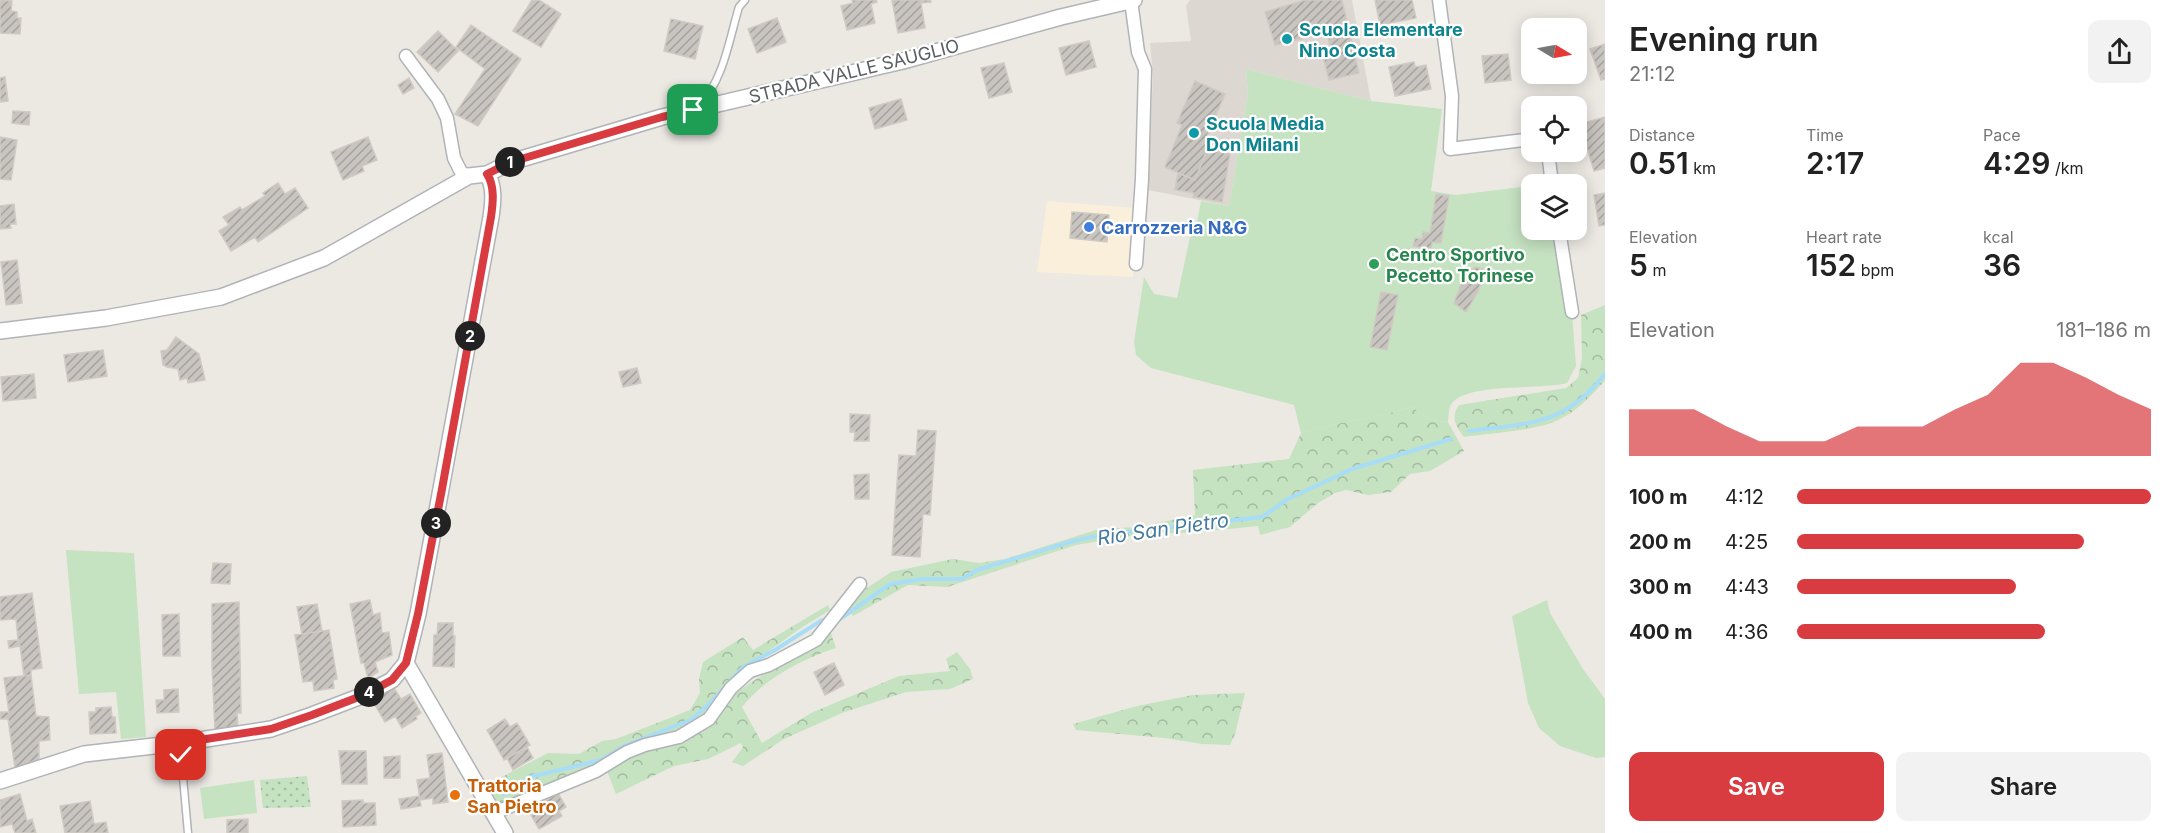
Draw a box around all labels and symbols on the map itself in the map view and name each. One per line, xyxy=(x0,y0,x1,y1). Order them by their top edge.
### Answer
north arrow xyxy=(1521,18,1587,84)
place label: Scuola Elementare Nino Costa xyxy=(1299,19,1463,61)
marker: Scuola Elementare Nino Costa xyxy=(1280,32,1294,46)
street label: STRADA VALLE SAUGLIO xyxy=(747,35,961,107)
pin xyxy=(667,84,718,135)
place label: Scuola Media Don Milani xyxy=(1206,113,1324,155)
marker: Scuola Media Don Milani xyxy=(1187,126,1201,140)
pin: 1 xyxy=(495,147,525,177)
place label: Carrozzeria N&G xyxy=(1101,217,1247,238)
marker: Carrozzeria N&G xyxy=(1082,220,1096,234)
place label: Centro Sportivo Pecetto Torinese xyxy=(1386,244,1534,286)
marker: Centro Sportivo Pecetto Torinese xyxy=(1367,257,1381,271)
pin: 2 xyxy=(455,321,485,351)
pin: 3 xyxy=(421,508,451,538)
water label: Rio San Pietro xyxy=(1096,508,1230,550)
pin: 4 xyxy=(354,677,384,707)
pin xyxy=(155,729,206,780)
place label: Trattoria San Pietro xyxy=(467,775,557,817)
marker: Trattoria San Pietro xyxy=(448,788,462,802)

